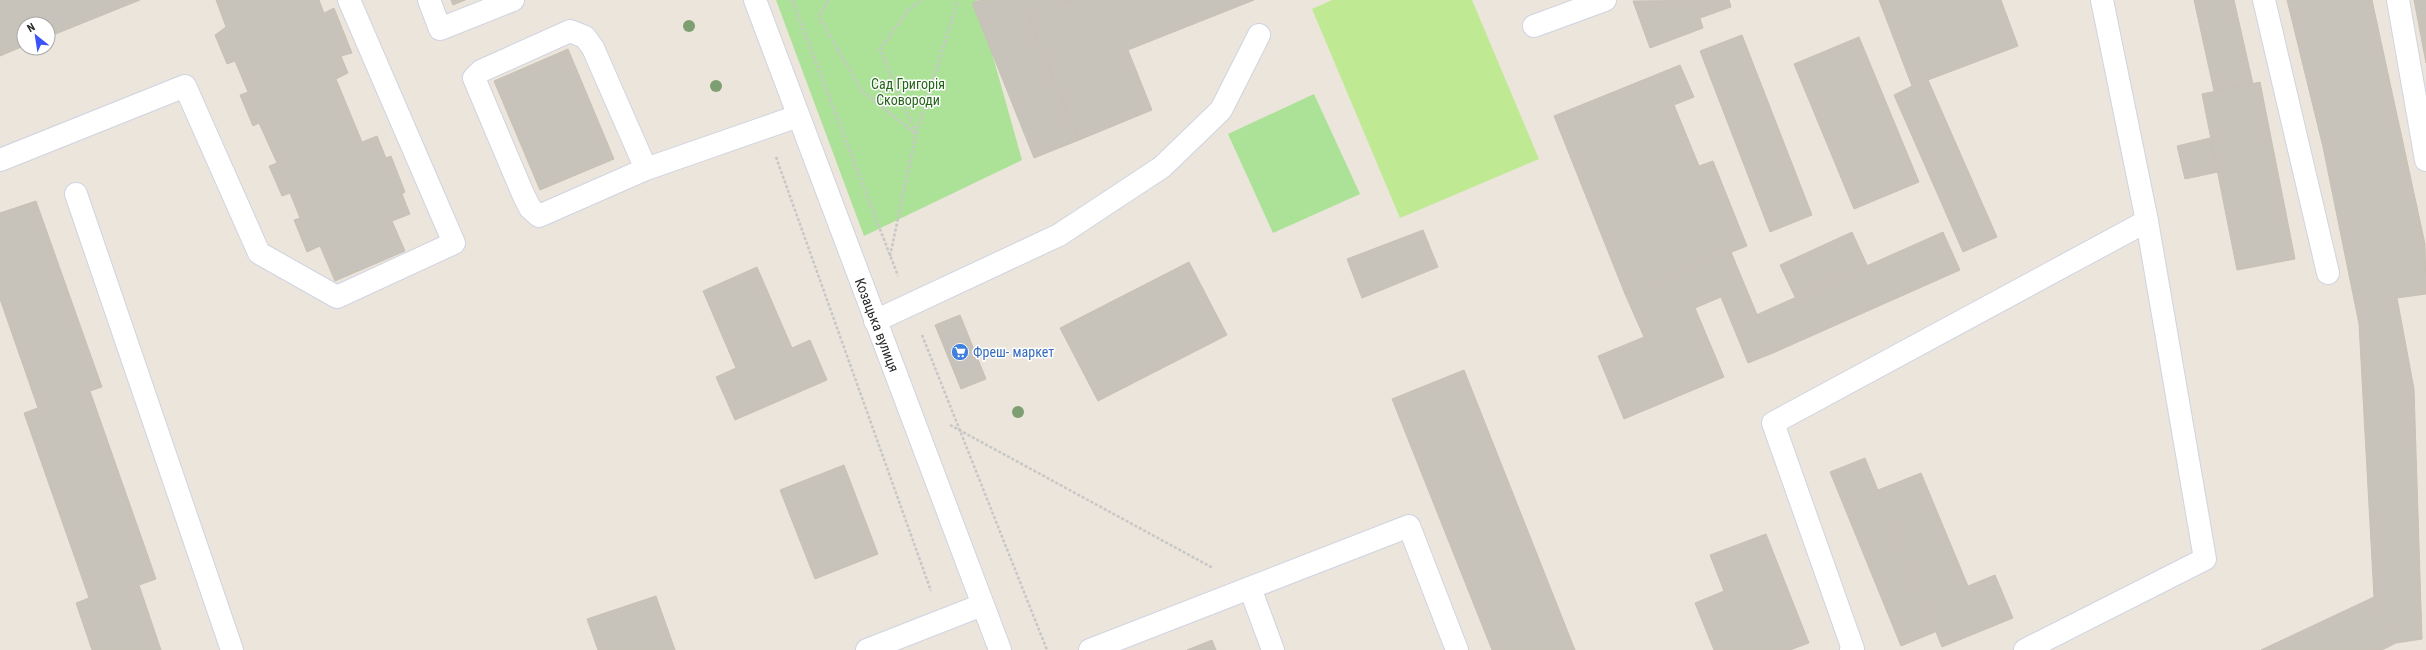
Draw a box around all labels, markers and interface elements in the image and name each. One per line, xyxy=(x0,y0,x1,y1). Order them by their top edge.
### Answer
north arrow xyxy=(16,16,56,56)
text: N xyxy=(25,20,38,35)
park label: Сад Григорія Сковороди xyxy=(871,76,945,108)
street label: Козацька вулиця xyxy=(852,276,902,374)
supermarket icon: Фреш- маркет xyxy=(950,342,970,362)
place label: Фреш- маркет xyxy=(973,344,1054,360)

